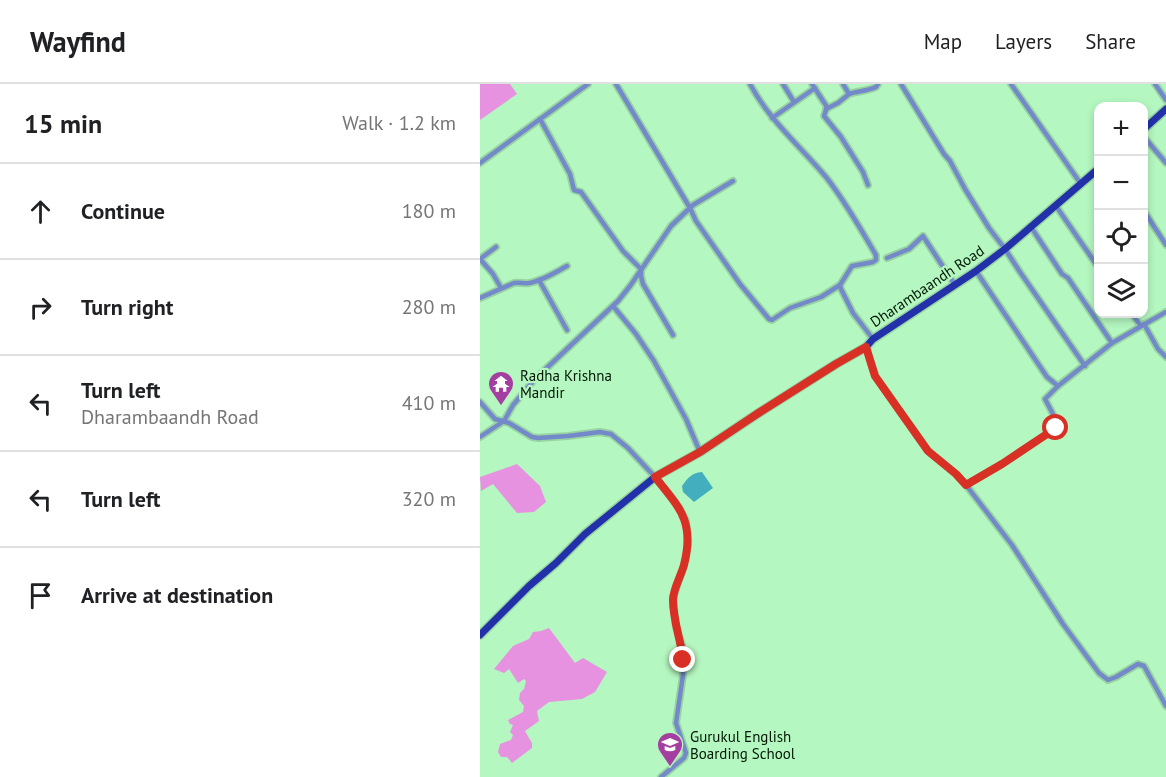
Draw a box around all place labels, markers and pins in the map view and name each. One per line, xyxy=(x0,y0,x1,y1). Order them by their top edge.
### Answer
place label: Radha Krishna Mandir xyxy=(520,366,612,402)
temple icon: Radha Krishna Mandir xyxy=(486,369,516,407)
place label: Gurukul English Boarding School xyxy=(690,727,796,763)
school or university icon: Gurukul English Boarding School xyxy=(655,730,685,768)

